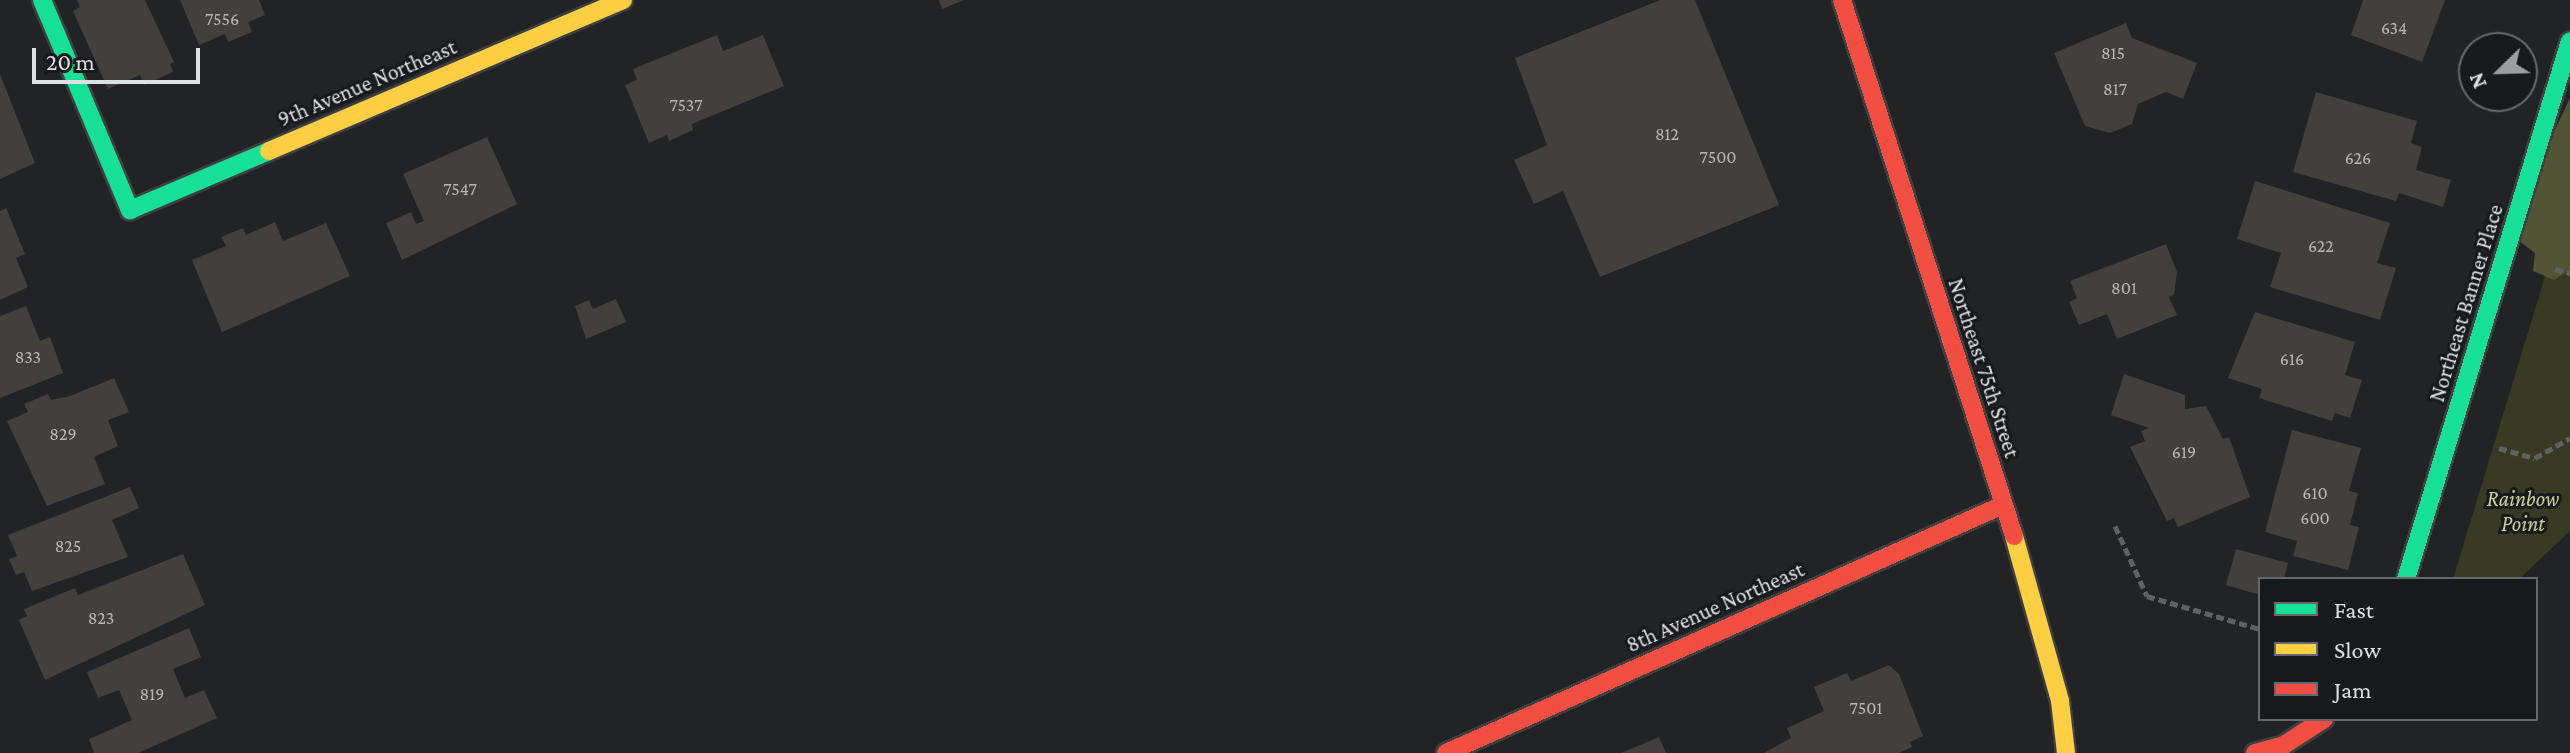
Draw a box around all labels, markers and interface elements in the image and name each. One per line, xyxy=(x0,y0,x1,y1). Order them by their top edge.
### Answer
house number: 7556 xyxy=(205,8,239,30)
house number: 634 xyxy=(2381,17,2407,39)
scale bar xyxy=(36,32,204,82)
north arrow xyxy=(2458,32,2538,112)
street label: 9th Avenue Northeast xyxy=(274,33,460,133)
house number: 815 xyxy=(2101,42,2125,64)
text: 20 m xyxy=(46,48,95,75)
text: N xyxy=(2463,69,2492,93)
house number: 817 xyxy=(2103,78,2127,100)
house number: 7537 xyxy=(669,94,703,116)
house number: 812 xyxy=(1655,123,1679,145)
house number: 7500 xyxy=(1700,146,1736,168)
house number: 626 xyxy=(2345,147,2371,169)
house number: 7547 xyxy=(443,178,477,200)
street label: Northeast Banner Place xyxy=(2423,201,2509,405)
house number: 622 xyxy=(2308,235,2334,257)
street label: Northeast 75th Street xyxy=(1943,275,2025,461)
house number: 801 xyxy=(2111,277,2137,299)
house number: 833 xyxy=(15,346,41,368)
house number: 616 xyxy=(2280,348,2304,370)
house number: 829 xyxy=(49,423,77,445)
house number: 619 xyxy=(2172,441,2196,463)
house number: 610 xyxy=(2302,482,2328,504)
park label: Rainbow Point xyxy=(2487,485,2559,536)
house number: 600 xyxy=(2300,507,2330,529)
house number: 825 xyxy=(55,535,81,557)
street label: 8th Avenue Northeast xyxy=(1622,556,1808,658)
legend xyxy=(2258,577,2538,721)
text: Fast xyxy=(2334,596,2374,623)
house number: 823 xyxy=(88,607,114,629)
text: Slow xyxy=(2334,636,2381,663)
text: Jam xyxy=(2334,676,2372,703)
house number: 819 xyxy=(140,683,164,705)
house number: 7501 xyxy=(1850,697,1882,719)

